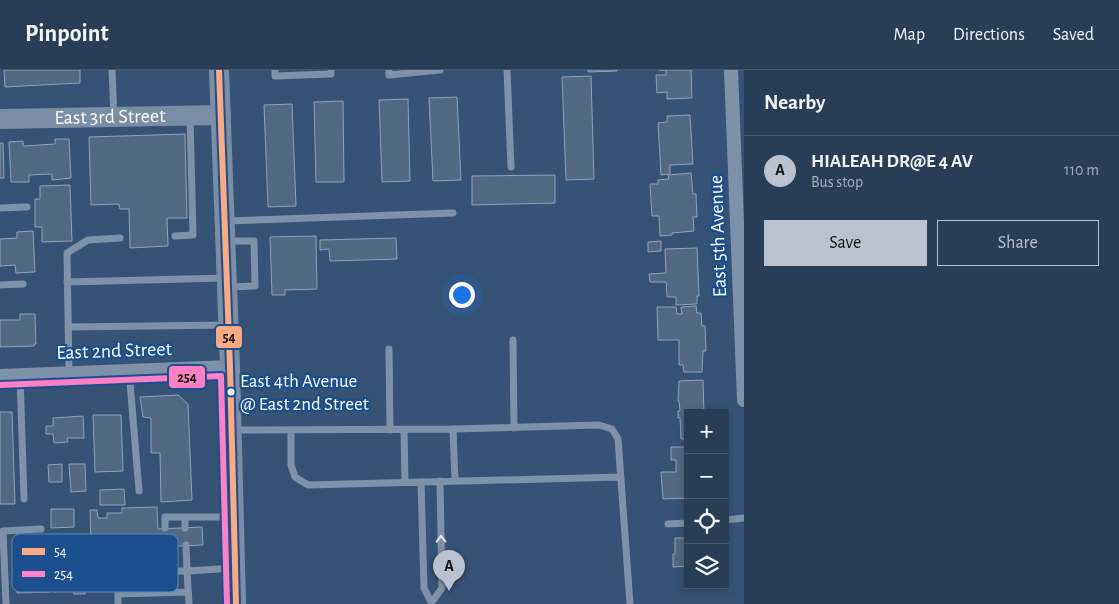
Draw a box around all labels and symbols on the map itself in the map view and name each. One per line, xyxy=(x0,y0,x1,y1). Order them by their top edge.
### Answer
street label: East 3rd Street xyxy=(54,106,166,128)
street label: East 5th Avenue xyxy=(706,175,730,297)
your location xyxy=(449,282,475,308)
line badge: 54 xyxy=(215,325,243,349)
text: 54 xyxy=(222,331,236,345)
street label: East 2nd Street xyxy=(56,339,173,363)
line badge: 254 xyxy=(168,365,206,389)
text: 254 xyxy=(177,371,197,385)
place label: East 4th Avenue @ East 2nd Street xyxy=(240,372,369,414)
marker: East 4th Avenue @ East 2nd Street xyxy=(226,387,236,397)
legend xyxy=(12,534,178,592)
one-way arrow xyxy=(436,535,446,542)
text: 54 xyxy=(54,545,67,559)
pin: A xyxy=(433,550,465,591)
text: 254 xyxy=(54,568,73,582)

